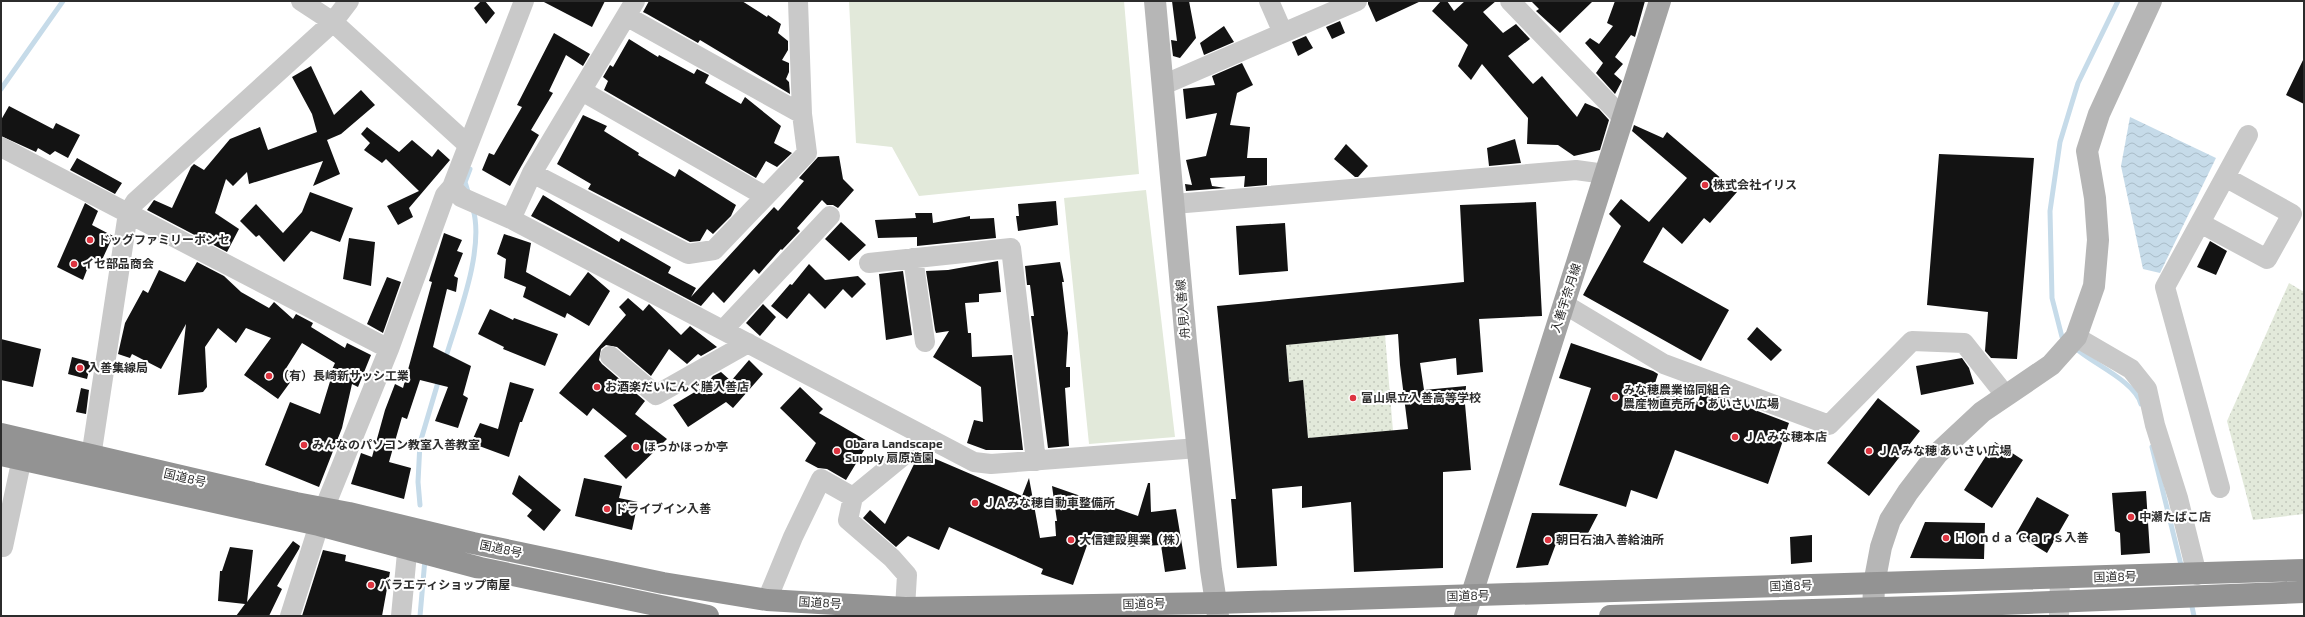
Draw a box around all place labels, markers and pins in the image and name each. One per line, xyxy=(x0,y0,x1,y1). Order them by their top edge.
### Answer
place label: 株式会社イリス xyxy=(1713,177,1797,191)
marker: 株式会社イリス xyxy=(1700,180,1710,190)
place label: ドッグファミリーポンセ xyxy=(98,232,230,246)
marker: ドッグファミリーポンセ xyxy=(85,235,95,245)
place label: イセ部品商会 xyxy=(82,256,154,270)
marker: イセ部品商会 xyxy=(69,259,79,269)
place label: 入善集線局 xyxy=(88,360,148,374)
marker: 入善集線局 xyxy=(75,363,85,373)
place label: （有）長崎新サッシ工業 xyxy=(277,368,409,382)
marker: （有）長崎新サッシ工業 xyxy=(264,371,274,381)
place label: お酒楽だいにんぐ膳入善店 xyxy=(605,379,749,393)
marker: お酒楽だいにんぐ膳入善店 xyxy=(592,382,602,392)
place label: みな穂農業協同組合 農産物直売所・あいさい広場 xyxy=(1623,382,1779,410)
place label: 富山県立入善高等学校 xyxy=(1361,390,1481,404)
marker: みな穂農業協同組合 農産物直売所・あいさい広場 xyxy=(1610,392,1620,402)
marker: 富山県立入善高等学校 xyxy=(1348,393,1358,403)
place label: ＪＡみな穂本店 xyxy=(1743,429,1827,443)
marker: ＪＡみな穂本店 xyxy=(1730,432,1740,442)
place label: Obara Landscape Supply 扇原造園 xyxy=(845,436,943,465)
place label: みんなのパソコン教室入善教室 xyxy=(312,437,480,451)
place label: ほっかほっか亭 xyxy=(644,439,728,453)
marker: みんなのパソコン教室入善教室 xyxy=(299,440,309,450)
marker: ほっかほっか亭 xyxy=(631,442,641,452)
place label: ＪＡみな穂 あいさい広場 xyxy=(1877,443,2012,457)
marker: Obara Landscape Supply 扇原造園 xyxy=(832,446,842,456)
marker: ＪＡみな穂 あいさい広場 xyxy=(1864,446,1874,456)
place label: ＪＡみな穂自動車整備所 xyxy=(983,495,1115,509)
marker: ＪＡみな穂自動車整備所 xyxy=(970,498,980,508)
place label: ドライブイン入善 xyxy=(615,501,711,515)
marker: ドライブイン入善 xyxy=(602,504,612,514)
place label: 中瀬たばこ店 xyxy=(2139,509,2211,523)
marker: 中瀬たばこ店 xyxy=(2126,512,2136,522)
place label: Ｈｏｎｄａ Ｃａｒｓ入善 xyxy=(1954,530,2089,544)
place label: 大信建設興業（株） xyxy=(1079,532,1187,546)
place label: 朝日石油入善給油所 xyxy=(1556,532,1664,546)
marker: Ｈｏｎｄａ Ｃａｒｓ入善 xyxy=(1941,533,1951,543)
marker: 大信建設興業（株） xyxy=(1066,535,1076,545)
marker: 朝日石油入善給油所 xyxy=(1543,535,1553,545)
place label: バラエティショップ南屋 xyxy=(379,577,510,591)
marker: バラエティショップ南屋 xyxy=(366,580,376,590)

